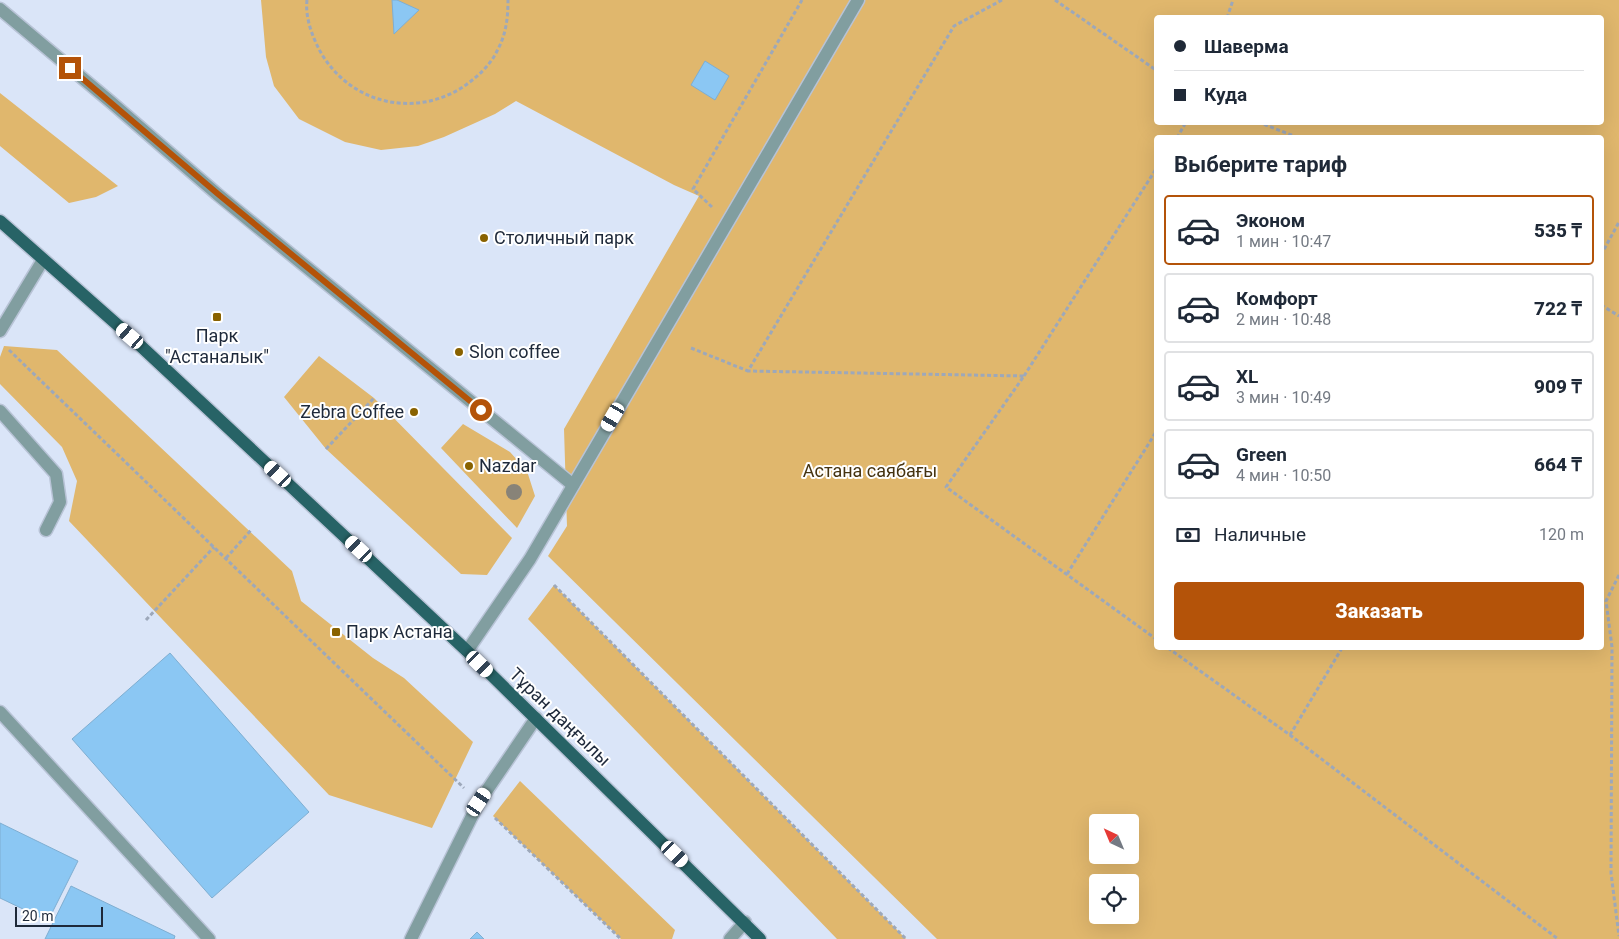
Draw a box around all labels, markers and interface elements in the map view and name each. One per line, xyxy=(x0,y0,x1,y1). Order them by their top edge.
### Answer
text: Шаверма xyxy=(1204,35,1289,58)
route end xyxy=(59,57,81,79)
text: Куда xyxy=(1204,83,1247,106)
text: Выберите тариф xyxy=(1174,152,1347,177)
icon: car xyxy=(1176,208,1221,253)
text: Эконом xyxy=(1236,209,1305,232)
text: 535 ₸ xyxy=(1534,219,1582,242)
place label: Столичный парк xyxy=(494,227,634,248)
marker: Столичный парк xyxy=(478,232,490,244)
text: 1 мин · 10:47 xyxy=(1236,232,1331,251)
icon: car xyxy=(1176,286,1221,331)
text: Комфорт xyxy=(1236,287,1318,310)
text: 722 ₸ xyxy=(1534,297,1582,320)
text: 2 мин · 10:48 xyxy=(1236,310,1331,329)
marker: Парк "Астаналык" xyxy=(211,311,223,323)
car xyxy=(113,320,146,352)
place label: Парк "Астаналык" xyxy=(165,325,269,367)
place label: Slon coffee xyxy=(469,341,560,362)
marker: Slon coffee xyxy=(453,346,465,358)
icon: car xyxy=(1176,364,1221,409)
text: XL xyxy=(1236,365,1258,388)
text: 909 ₸ xyxy=(1534,375,1582,398)
text: 3 мин · 10:49 xyxy=(1236,388,1331,407)
route start xyxy=(470,399,492,421)
car xyxy=(599,400,626,434)
place label: Zebra Coffee xyxy=(300,401,404,422)
marker: Zebra Coffee xyxy=(408,406,420,418)
icon: car xyxy=(1176,442,1221,487)
text: Green xyxy=(1236,443,1287,466)
text: 664 ₸ xyxy=(1534,453,1582,476)
place label: Nazdar xyxy=(479,455,536,476)
car xyxy=(261,458,294,490)
marker: Nazdar xyxy=(463,460,475,472)
park label: Астана саябағы xyxy=(803,460,937,481)
text: 4 мин · 10:50 xyxy=(1236,466,1331,485)
icon: cash xyxy=(1174,521,1202,549)
text: Наличные xyxy=(1214,523,1306,546)
text: 120 m xyxy=(1539,525,1584,544)
car xyxy=(342,533,375,565)
button: Заказать xyxy=(1174,582,1584,640)
place label: Парк Астана xyxy=(346,621,453,642)
marker: Парк Астана xyxy=(330,626,342,638)
car xyxy=(463,648,496,680)
street label: Тұран даңғылы xyxy=(506,663,615,770)
car xyxy=(464,785,493,819)
north arrow xyxy=(1089,814,1139,864)
map controls xyxy=(1089,814,1139,924)
car xyxy=(658,838,691,870)
button: locate xyxy=(1089,874,1139,924)
scale bar xyxy=(15,904,102,927)
text: 20 m xyxy=(22,908,54,924)

